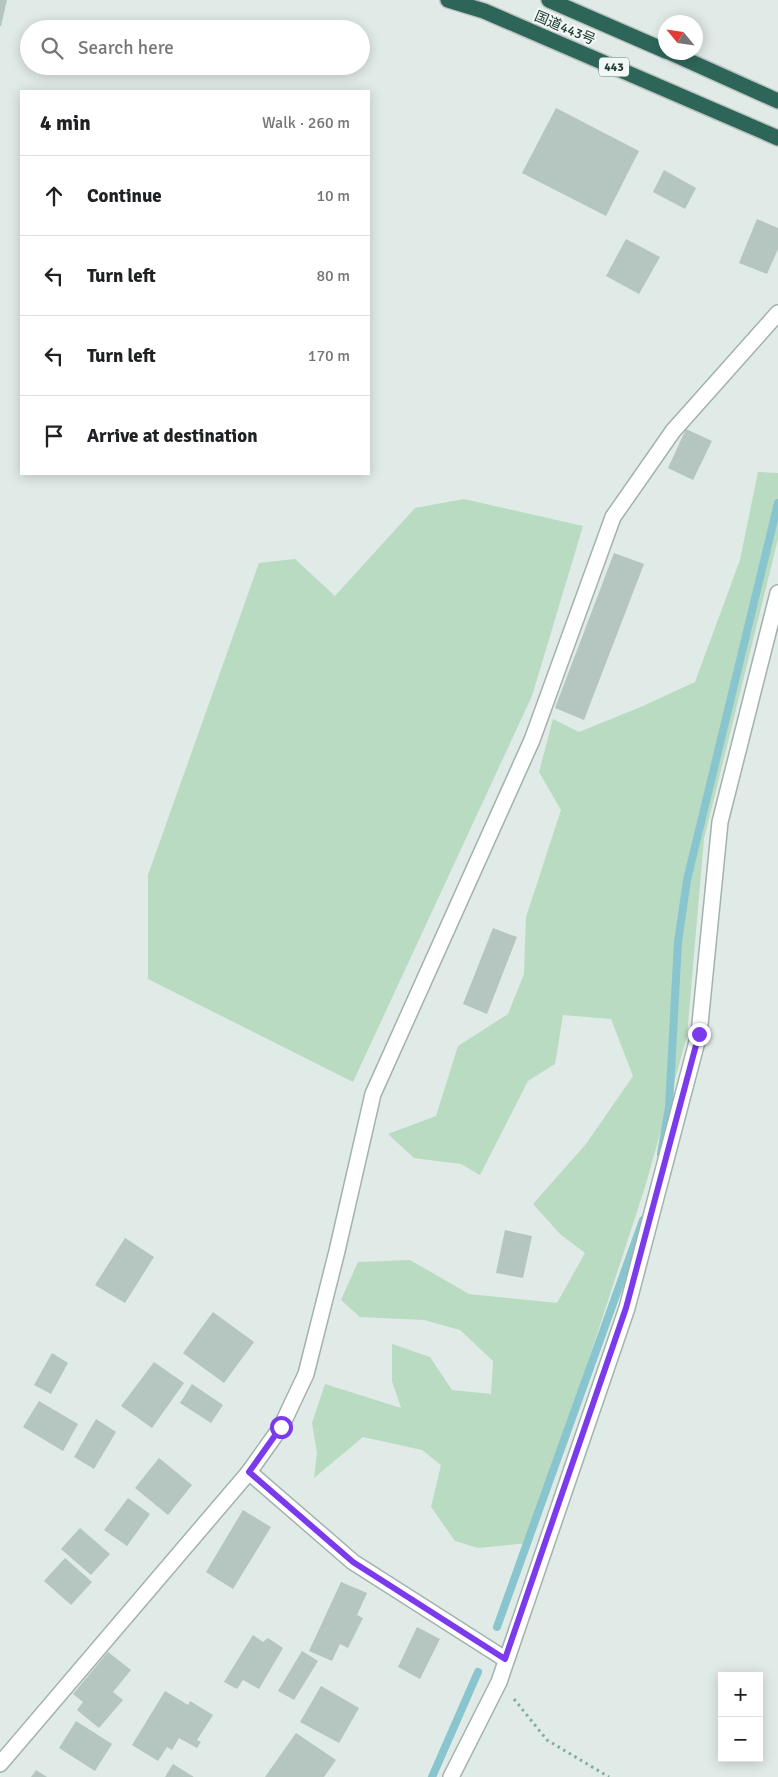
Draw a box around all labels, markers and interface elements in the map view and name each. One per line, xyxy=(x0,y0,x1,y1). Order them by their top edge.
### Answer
street label: 国道443号 xyxy=(532,8,598,48)
north arrow xyxy=(658,15,703,60)
search box xyxy=(20,20,370,75)
icon: search xyxy=(38,34,66,62)
text: Search here xyxy=(78,36,174,60)
road number: 443 xyxy=(599,58,629,76)
text: 4 min xyxy=(40,110,91,136)
text: Walk · 260 m xyxy=(262,113,350,133)
icon: ahead xyxy=(40,182,68,210)
text: Continue xyxy=(87,184,162,208)
text: 10 m xyxy=(316,186,350,206)
icon: left xyxy=(40,262,68,290)
text: Turn left xyxy=(87,264,156,288)
text: 80 m xyxy=(316,266,350,286)
icon: left xyxy=(40,342,68,370)
text: Turn left xyxy=(87,344,156,368)
text: 170 m xyxy=(308,346,350,366)
icon: arrive xyxy=(40,422,68,450)
text: Arrive at destination xyxy=(87,424,258,448)
route end xyxy=(688,1023,711,1046)
route start xyxy=(270,1416,293,1439)
map controls xyxy=(718,1672,763,1762)
button: + xyxy=(718,1672,763,1717)
button: − xyxy=(718,1717,763,1762)

